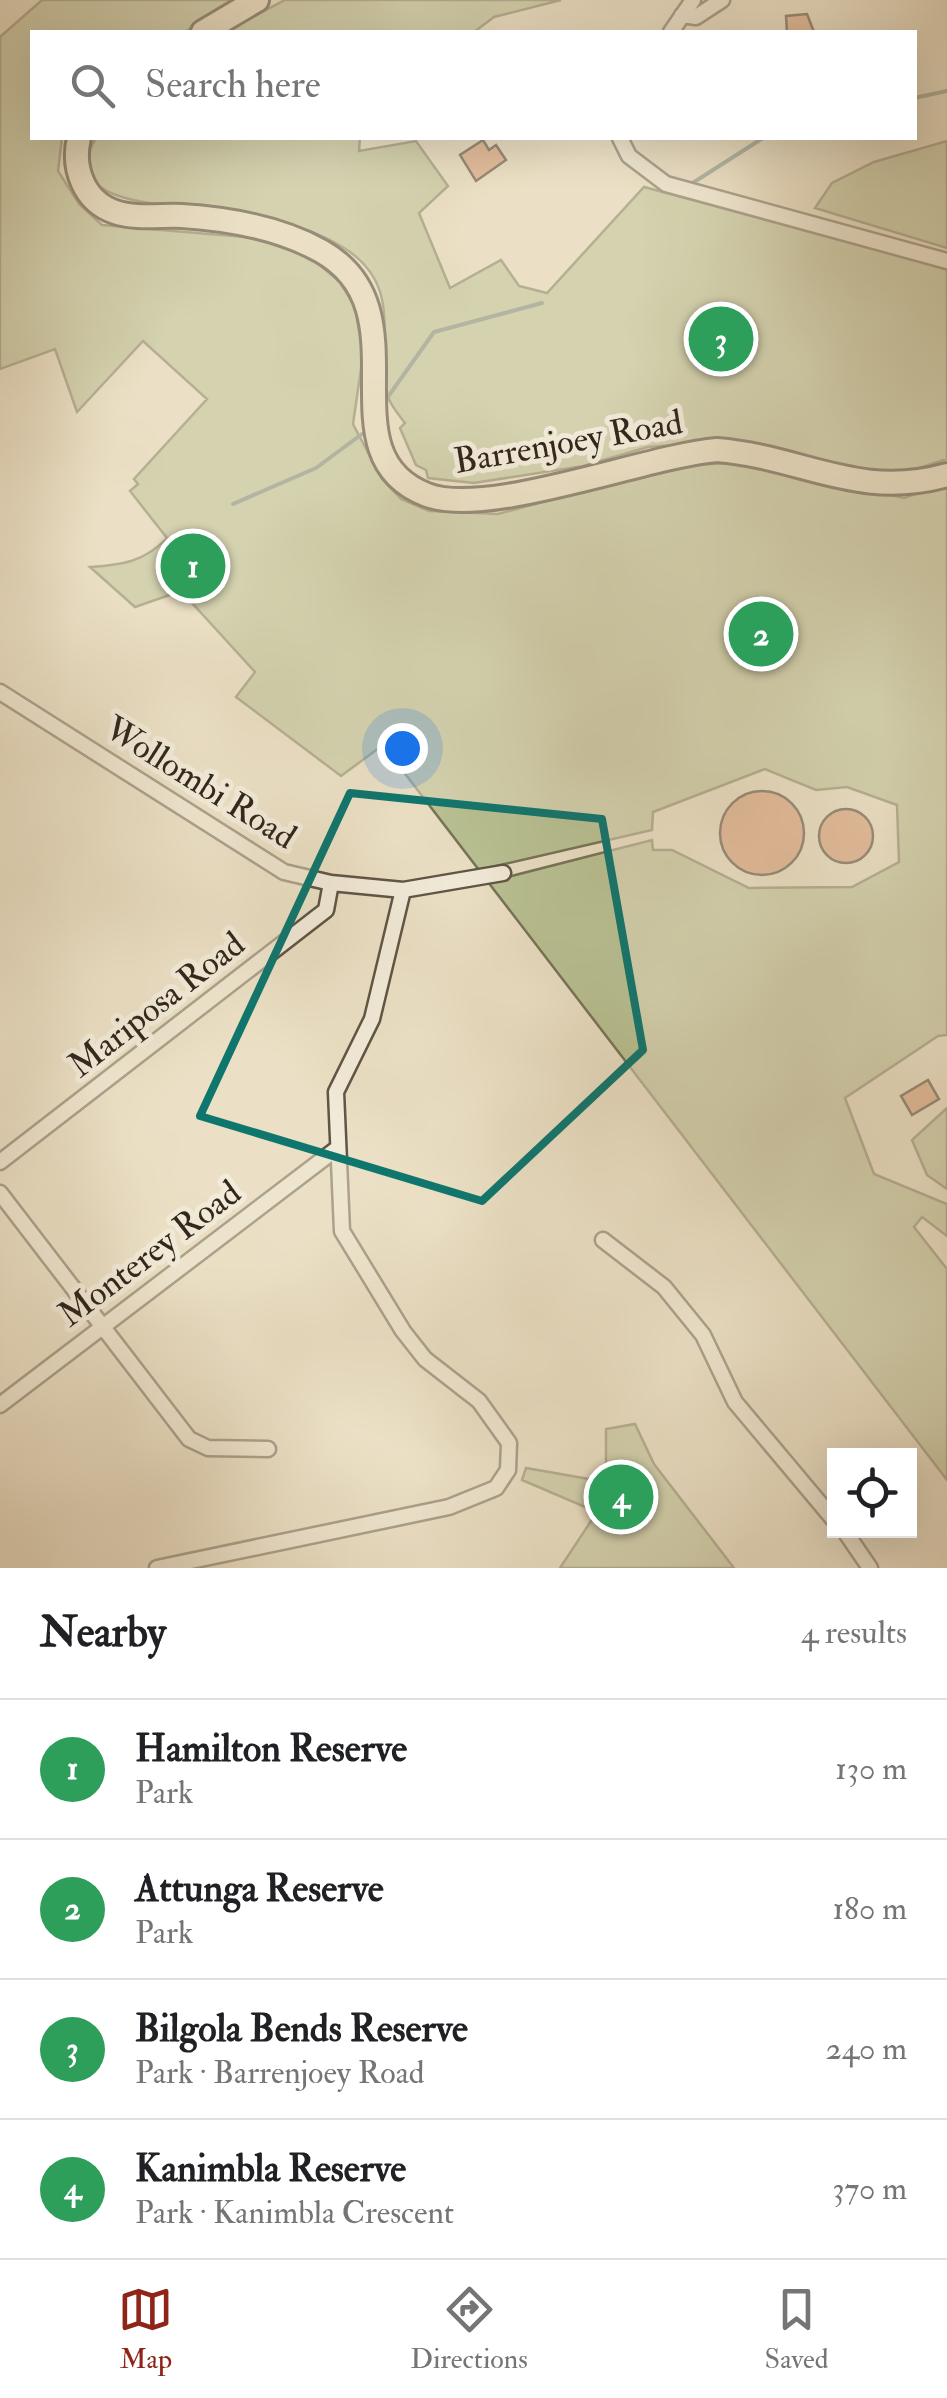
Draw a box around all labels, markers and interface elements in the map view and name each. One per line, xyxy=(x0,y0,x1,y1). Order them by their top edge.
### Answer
search box xyxy=(30,30,917,140)
icon: search xyxy=(65,58,120,113)
text: Search here xyxy=(145,61,321,109)
pin: 3 xyxy=(688,302,754,376)
street label: Barrenjoey Road xyxy=(450,400,686,484)
pin: 1 xyxy=(160,528,226,604)
pin: 2 xyxy=(728,596,794,672)
street label: Wollombi Road xyxy=(96,706,304,859)
your location xyxy=(377,723,428,774)
street label: Mariposa Road xyxy=(60,922,254,1087)
street label: Monterey Road xyxy=(50,1171,250,1337)
map controls xyxy=(827,1448,917,1538)
button: locate xyxy=(827,1448,917,1538)
pin: 4 xyxy=(588,1460,654,1534)
text: Nearby xyxy=(40,1607,166,1659)
text: 4 results xyxy=(801,1613,907,1653)
text: Hamilton Reserve xyxy=(135,1725,407,1773)
text: 1 xyxy=(67,1749,78,1789)
text: 130 m xyxy=(835,1749,907,1789)
text: Park xyxy=(135,1773,193,1813)
text: Attunga Reserve xyxy=(135,1865,384,1913)
text: 2 xyxy=(64,1889,81,1929)
text: 180 m xyxy=(833,1889,907,1929)
text: Park xyxy=(135,1913,193,1953)
text: Bilgola Bends Reserve xyxy=(135,2005,468,2053)
text: 3 xyxy=(66,2029,79,2069)
text: 240 m xyxy=(826,2029,907,2069)
text: Park · Barrenjoey Road xyxy=(135,2053,425,2093)
text: Kanimbla Reserve xyxy=(135,2145,406,2193)
text: 4 xyxy=(64,2169,81,2209)
text: 370 m xyxy=(832,2169,907,2209)
text: Park · Kanimbla Crescent xyxy=(135,2193,454,2233)
tab: Map xyxy=(118,2282,173,2377)
tab: Directions xyxy=(410,2282,528,2377)
tab: Saved xyxy=(765,2282,829,2377)

